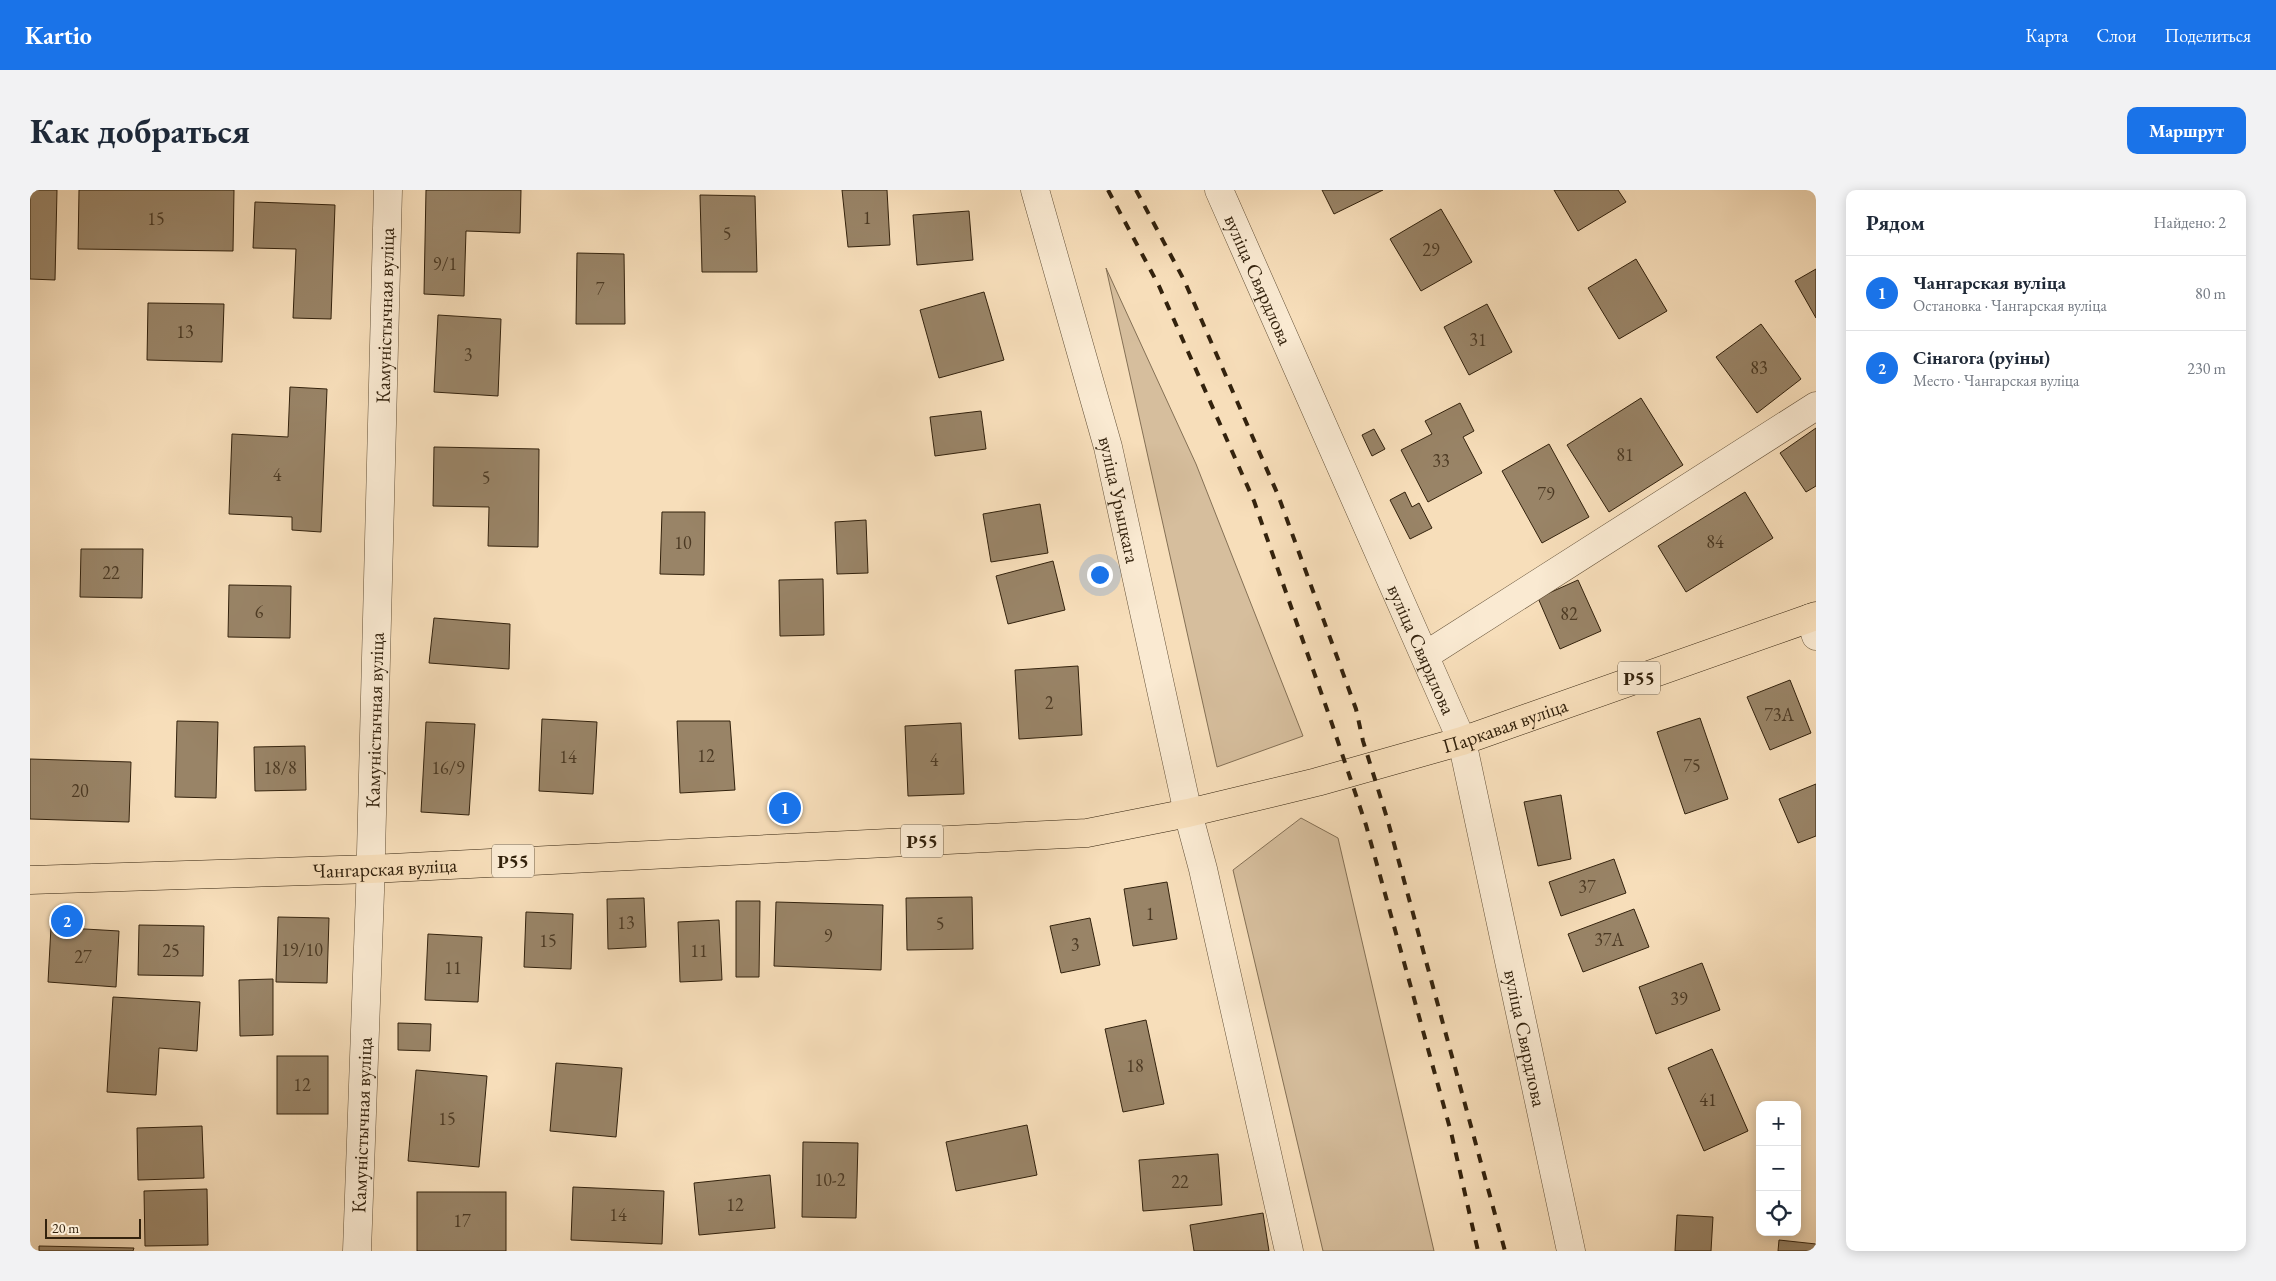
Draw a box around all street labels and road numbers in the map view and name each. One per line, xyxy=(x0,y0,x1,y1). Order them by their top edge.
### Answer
street label: вуліца Свярдлова xyxy=(1218,210,1299,349)
street label: Камуністычная вуліца xyxy=(370,227,400,404)
street label: вуліца Урыцкага xyxy=(1093,433,1146,566)
street label: вуліца Свярдлова xyxy=(1381,580,1462,719)
street label: Камуністычная вуліца xyxy=(359,632,390,809)
road number: Р55 xyxy=(1618,662,1660,694)
street label: Паркавая вуліца xyxy=(1439,692,1571,759)
road number: Р55 xyxy=(901,824,943,858)
road number: Р55 xyxy=(492,844,534,878)
street label: Чангарская вуліца xyxy=(312,852,458,884)
street label: вуліца Свярдлова xyxy=(1498,967,1553,1109)
street label: Камуністычная вуліца xyxy=(345,1037,378,1213)

